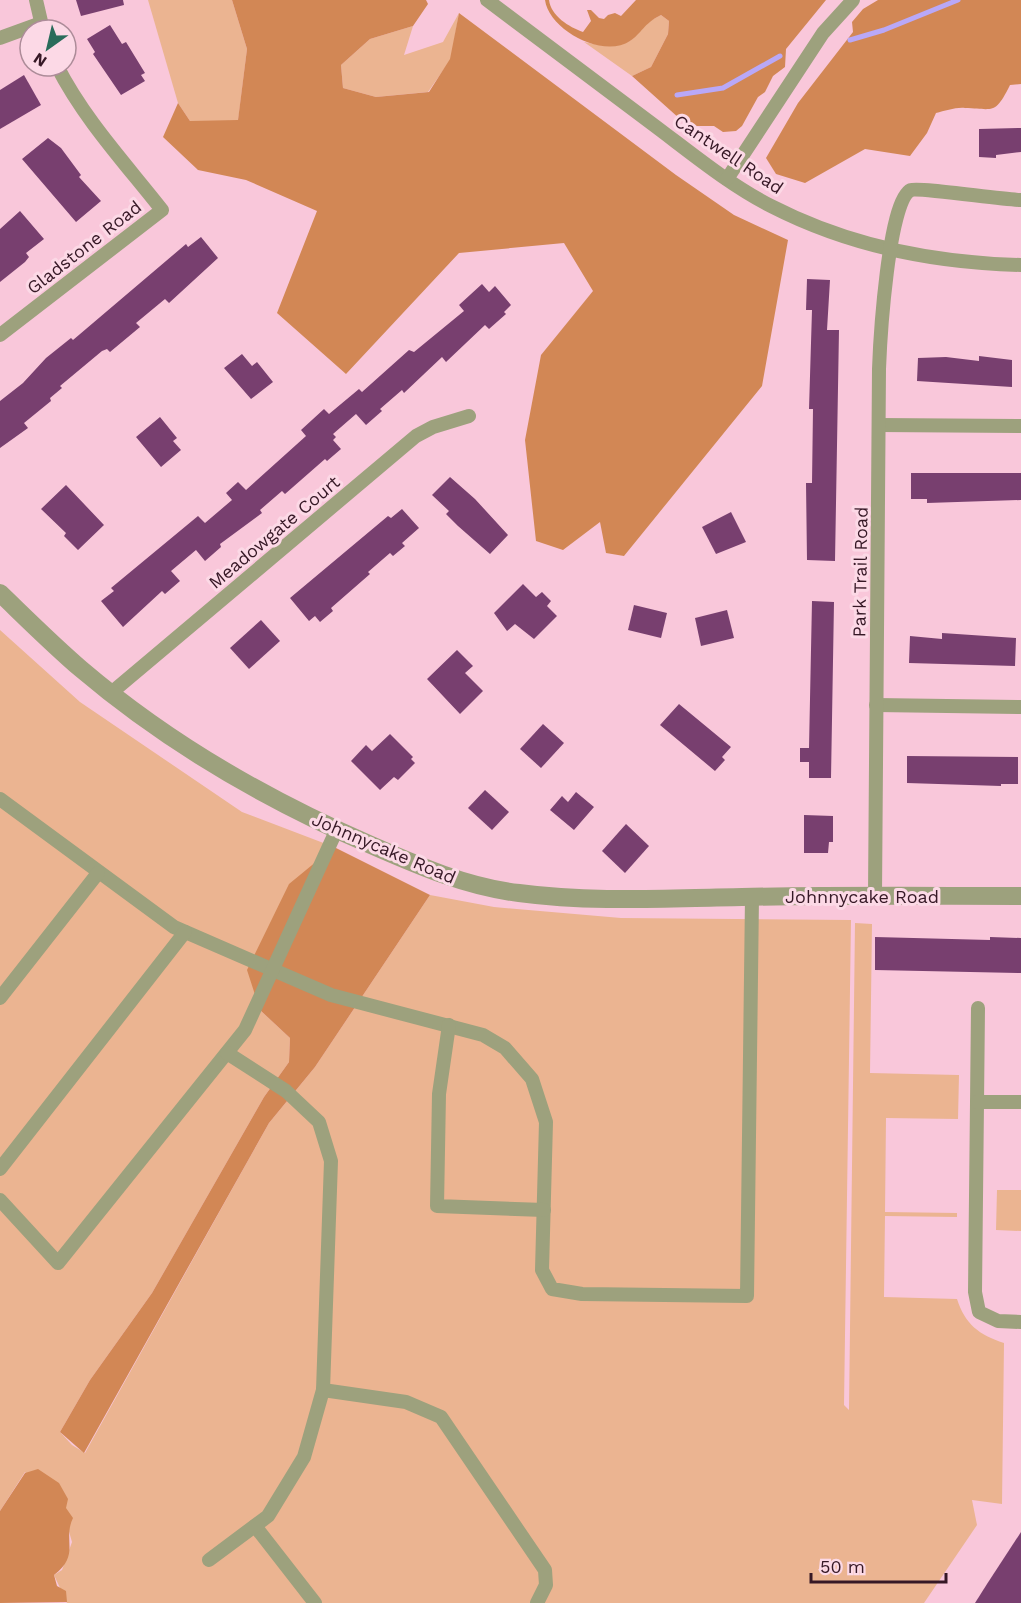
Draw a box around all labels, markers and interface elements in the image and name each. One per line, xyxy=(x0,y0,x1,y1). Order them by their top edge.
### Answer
north arrow xyxy=(18,18,78,78)
text: N xyxy=(30,49,50,71)
street label: Cantwell Road xyxy=(671,110,787,198)
street label: Gladstone Road xyxy=(23,196,145,298)
street label: Meadowgate Court xyxy=(204,471,344,593)
street label: Park Trail Road xyxy=(848,507,872,637)
street label: Johnnycake Road xyxy=(309,808,459,888)
street label: Johnnycake Road xyxy=(785,886,939,907)
scale bar xyxy=(811,1546,946,1584)
text: 50 m xyxy=(820,1556,865,1577)

